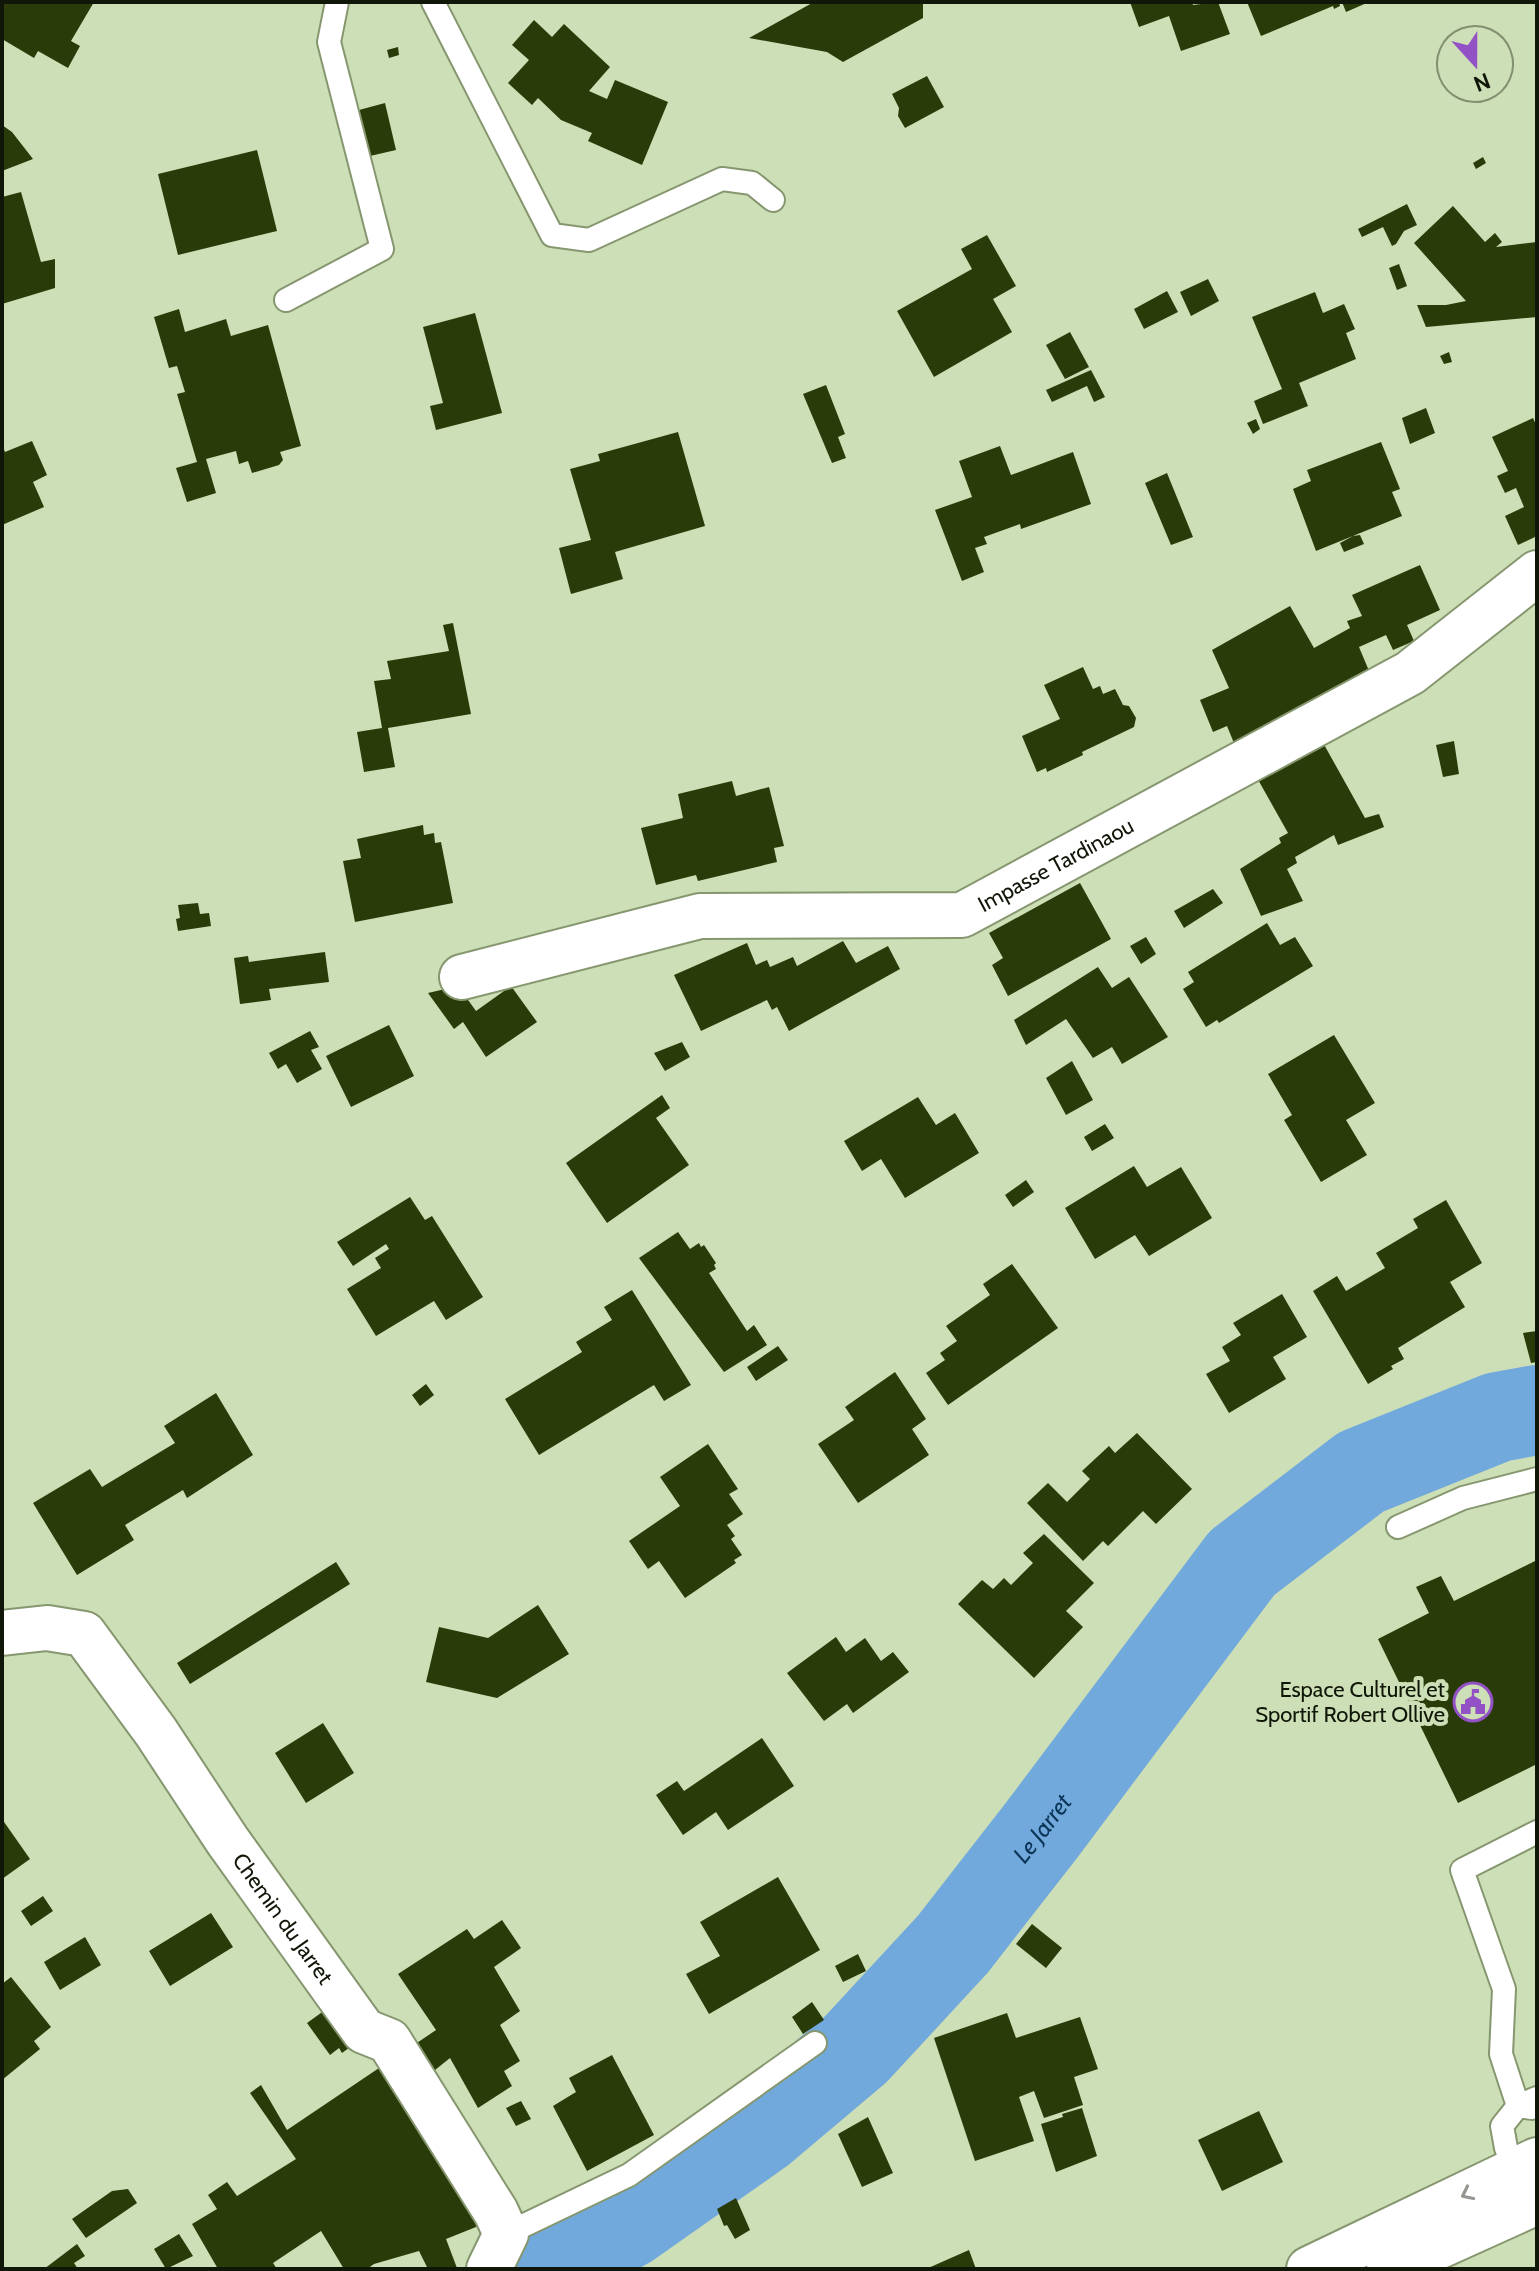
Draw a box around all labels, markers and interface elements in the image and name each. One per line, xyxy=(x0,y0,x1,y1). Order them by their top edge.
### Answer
north arrow xyxy=(1435,24,1515,104)
text: N xyxy=(1470,67,1494,98)
street label: Impasse Tardinaou xyxy=(973,812,1138,918)
place label: Espace Culturel et Sportif Robert Ollive xyxy=(1255,1676,1446,1728)
public building icon: Espace Culturel et Sportif Robert Ollive xyxy=(1452,1681,1494,1723)
water label: Le Jarret xyxy=(1007,1788,1078,1868)
street label: Chemin du Jarret xyxy=(227,1848,339,1990)
one-way arrow xyxy=(1460,2184,1475,2200)

